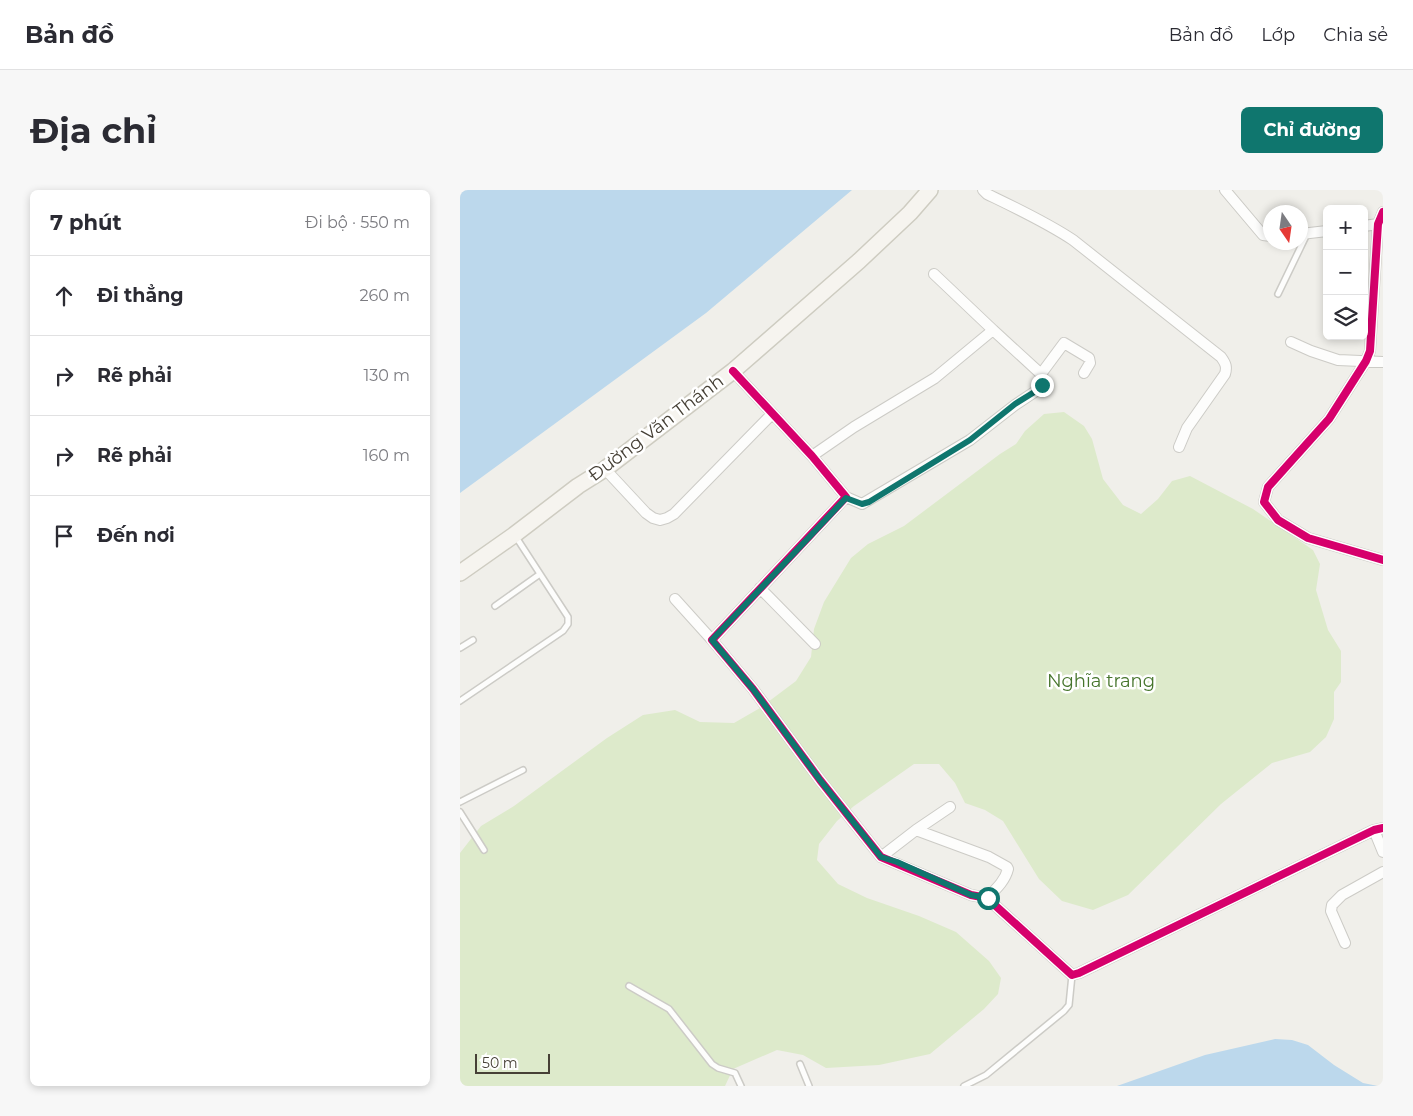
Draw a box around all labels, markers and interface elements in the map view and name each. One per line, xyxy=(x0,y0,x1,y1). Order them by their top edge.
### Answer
text: Bản đồ xyxy=(25,20,114,49)
text: Bản đồ xyxy=(1169,24,1233,46)
text: Lớp xyxy=(1261,24,1295,46)
text: Chia sẻ xyxy=(1323,24,1388,46)
button: Chỉ đường xyxy=(1241,107,1383,153)
text: Địa chỉ xyxy=(30,109,157,152)
north arrow xyxy=(1263,205,1308,250)
map controls xyxy=(1323,205,1368,340)
button: + xyxy=(1323,205,1368,250)
text: 7 phút xyxy=(50,210,122,235)
text: Đi bộ · 550 m xyxy=(305,213,410,232)
button: − xyxy=(1323,250,1368,295)
icon: ahead xyxy=(50,282,78,310)
text: Đi thẳng xyxy=(97,284,184,307)
text: 260 m xyxy=(359,286,410,305)
button: layers xyxy=(1323,295,1368,340)
icon: right xyxy=(50,362,78,390)
text: Rẽ phải xyxy=(97,364,172,387)
text: 130 m xyxy=(363,366,410,385)
street label: Đường Văn Thánh xyxy=(584,370,728,486)
route end xyxy=(1031,374,1054,397)
icon: right xyxy=(50,442,78,470)
text: Rẽ phải xyxy=(97,444,172,467)
text: 160 m xyxy=(363,446,410,465)
icon: arrive xyxy=(50,522,78,550)
text: Đến nơi xyxy=(97,524,175,547)
park label: Nghĩa trang xyxy=(1047,670,1155,692)
route start xyxy=(977,887,1000,910)
scale bar xyxy=(475,1051,550,1074)
text: 50 m xyxy=(482,1054,518,1072)

